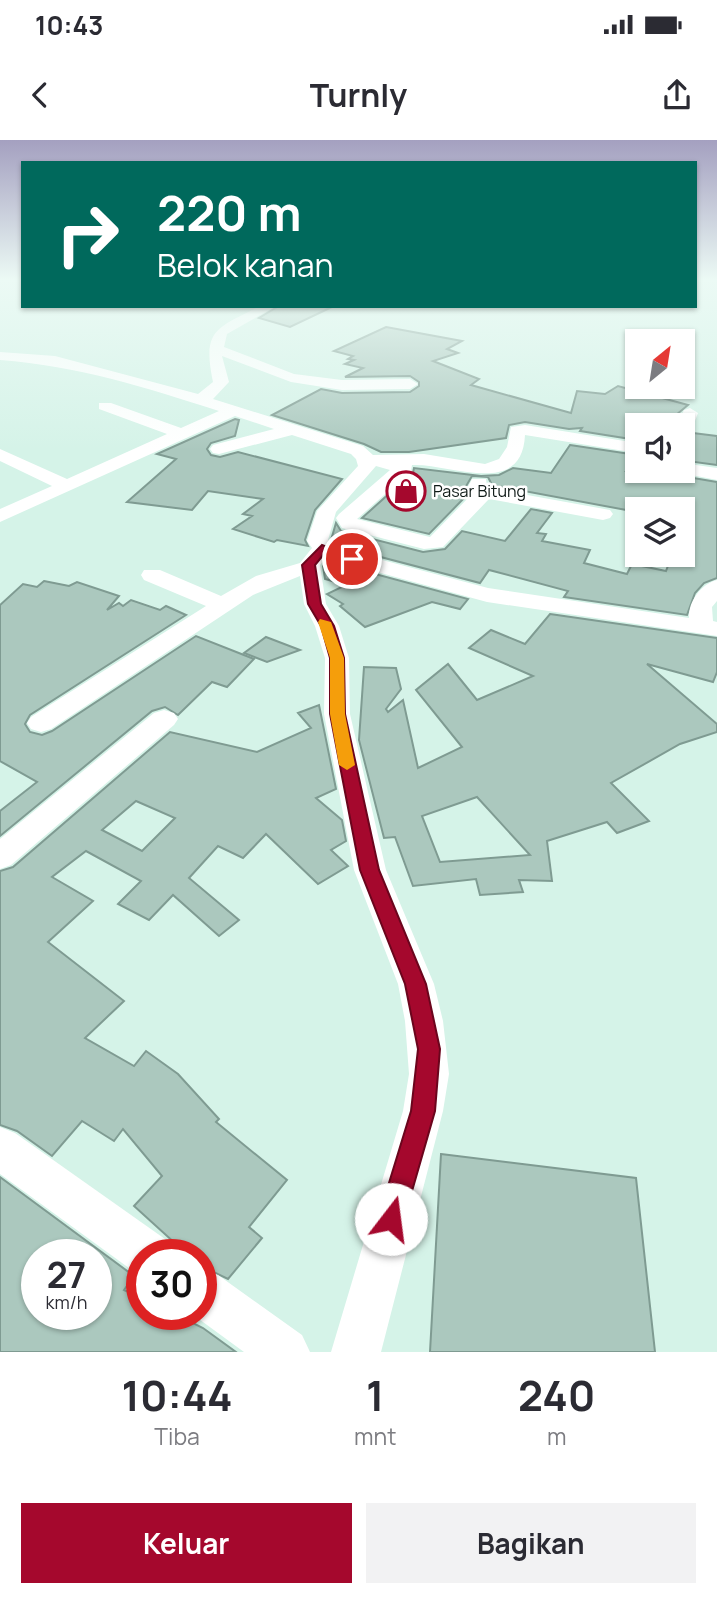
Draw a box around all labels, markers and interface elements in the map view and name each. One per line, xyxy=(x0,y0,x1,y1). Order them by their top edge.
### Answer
text: 10:43 xyxy=(35,7,103,43)
text: Turnly xyxy=(310,73,407,117)
icon: back xyxy=(21,76,59,114)
icon: share xyxy=(658,76,696,114)
text: 220 m xyxy=(157,179,301,246)
icon: right xyxy=(42,189,133,280)
text: Belok kanan xyxy=(157,243,333,287)
north arrow xyxy=(625,329,695,399)
map controls xyxy=(625,329,695,567)
button: sound xyxy=(625,413,695,483)
shop icon: Pasar Bitung xyxy=(385,470,427,512)
place label: Pasar Bitung xyxy=(433,480,526,502)
button: layers xyxy=(625,497,695,567)
pin xyxy=(322,529,382,589)
icon: arrive xyxy=(333,540,371,578)
position arrow xyxy=(354,1182,428,1256)
speed limit sign: 30 xyxy=(126,1239,217,1330)
text: 27 xyxy=(47,1251,86,1299)
text: km/h xyxy=(46,1290,87,1314)
text: 10:44 xyxy=(122,1366,233,1424)
text: 1 xyxy=(366,1366,385,1424)
text: 240 xyxy=(518,1366,595,1424)
text: Tiba xyxy=(154,1420,200,1452)
text: mnt xyxy=(354,1420,397,1452)
text: m xyxy=(547,1420,566,1452)
button: Keluar xyxy=(21,1503,352,1583)
button: Bagikan xyxy=(366,1503,696,1583)

